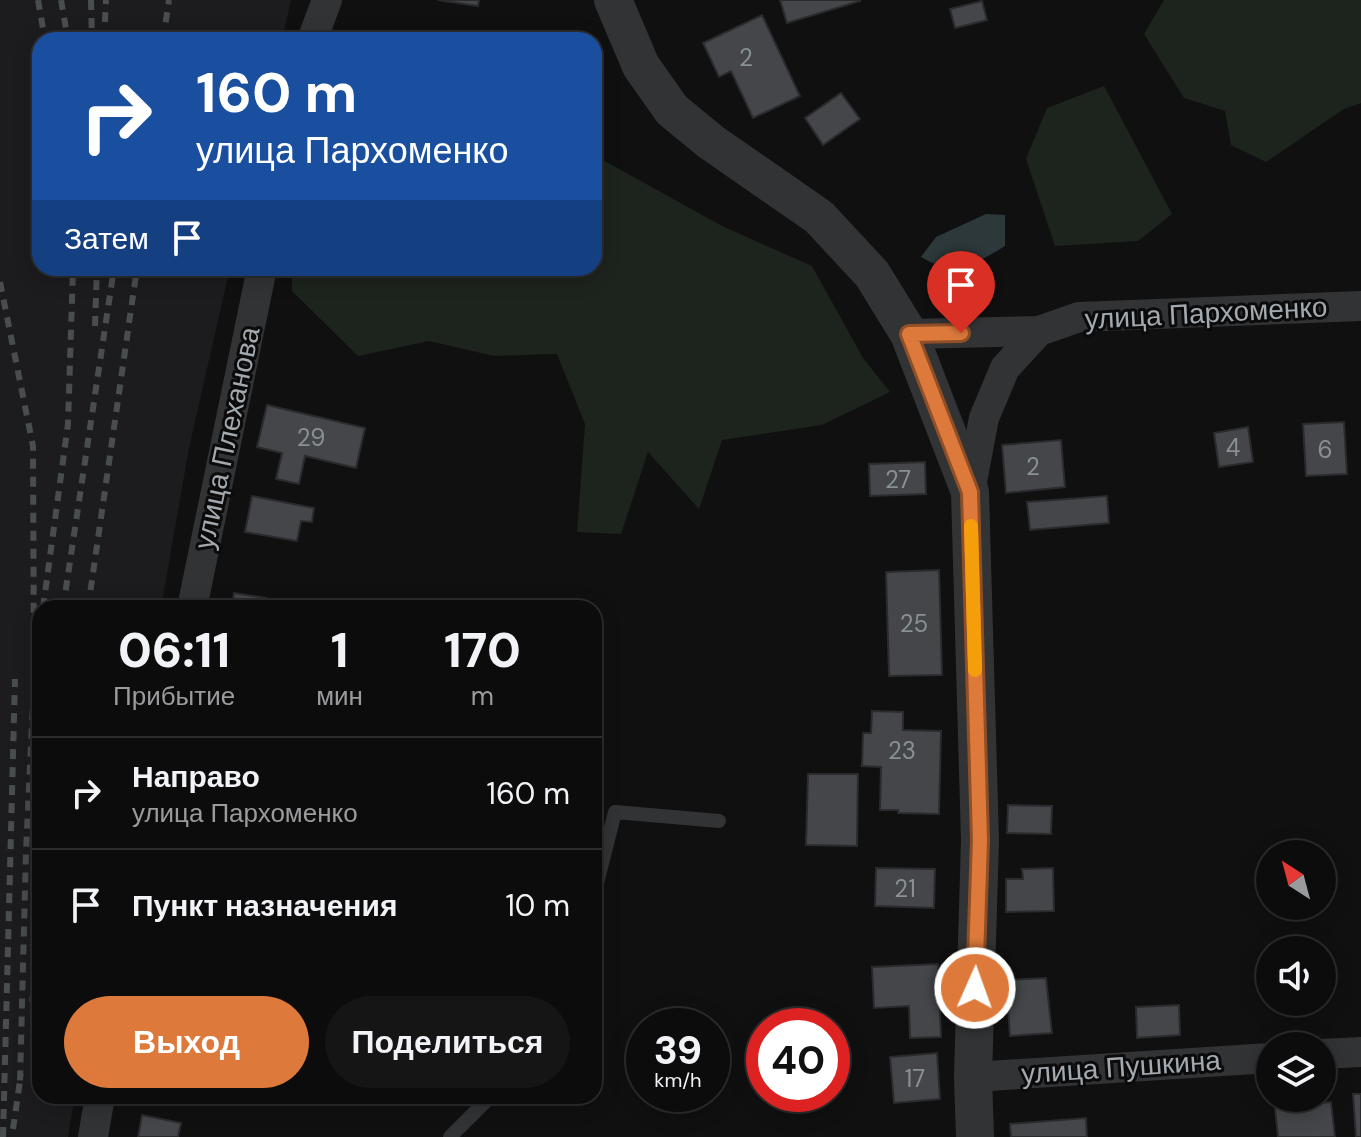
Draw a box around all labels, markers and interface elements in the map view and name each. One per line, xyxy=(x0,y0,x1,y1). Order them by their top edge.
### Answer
house number: 2 xyxy=(739,42,753,73)
text: 160 m xyxy=(196,56,357,129)
icon: right xyxy=(64,64,168,168)
text: улица Пархоменко xyxy=(196,127,509,174)
icon: arrive xyxy=(165,216,209,260)
text: Затем xyxy=(64,219,149,258)
pin xyxy=(927,251,995,333)
icon: arrive xyxy=(939,263,983,307)
street label: улица Пархоменко xyxy=(1084,288,1328,338)
street label: улица Плеханова xyxy=(185,323,269,553)
house number: 29 xyxy=(297,422,325,453)
house number: 4 xyxy=(1226,432,1240,463)
house number: 6 xyxy=(1317,434,1333,465)
house number: 2 xyxy=(1026,451,1040,482)
house number: 27 xyxy=(885,464,911,495)
house number: 25 xyxy=(900,608,928,639)
text: 06:11 xyxy=(118,619,230,682)
text: 1 xyxy=(331,619,348,682)
text: 170 xyxy=(444,619,521,682)
text: Прибытие xyxy=(113,679,235,713)
text: мин xyxy=(316,679,363,713)
text: m xyxy=(471,679,494,713)
house number: 23 xyxy=(888,735,916,766)
text: Направо xyxy=(132,757,260,796)
icon: right xyxy=(64,771,108,815)
text: 160 m xyxy=(487,774,570,813)
text: улица Пархоменко xyxy=(132,796,358,830)
north arrow xyxy=(1256,840,1336,920)
map controls xyxy=(1256,840,1336,1112)
house number: 21 xyxy=(894,873,916,904)
icon: arrive xyxy=(64,883,108,927)
text: Пункт назначения xyxy=(132,886,397,925)
text: 10 m xyxy=(505,886,570,925)
button: sound xyxy=(1256,936,1336,1016)
position arrow xyxy=(933,946,1017,1030)
button: Выход xyxy=(64,996,309,1088)
button: Поделиться xyxy=(325,996,570,1088)
speed limit sign: 40 xyxy=(746,1008,850,1112)
text: 39 xyxy=(654,1024,702,1076)
button: layers xyxy=(1256,1032,1336,1112)
street label: улица Пушкина xyxy=(1020,1042,1222,1092)
house number: 17 xyxy=(905,1063,925,1094)
text: km/h xyxy=(654,1067,702,1093)

